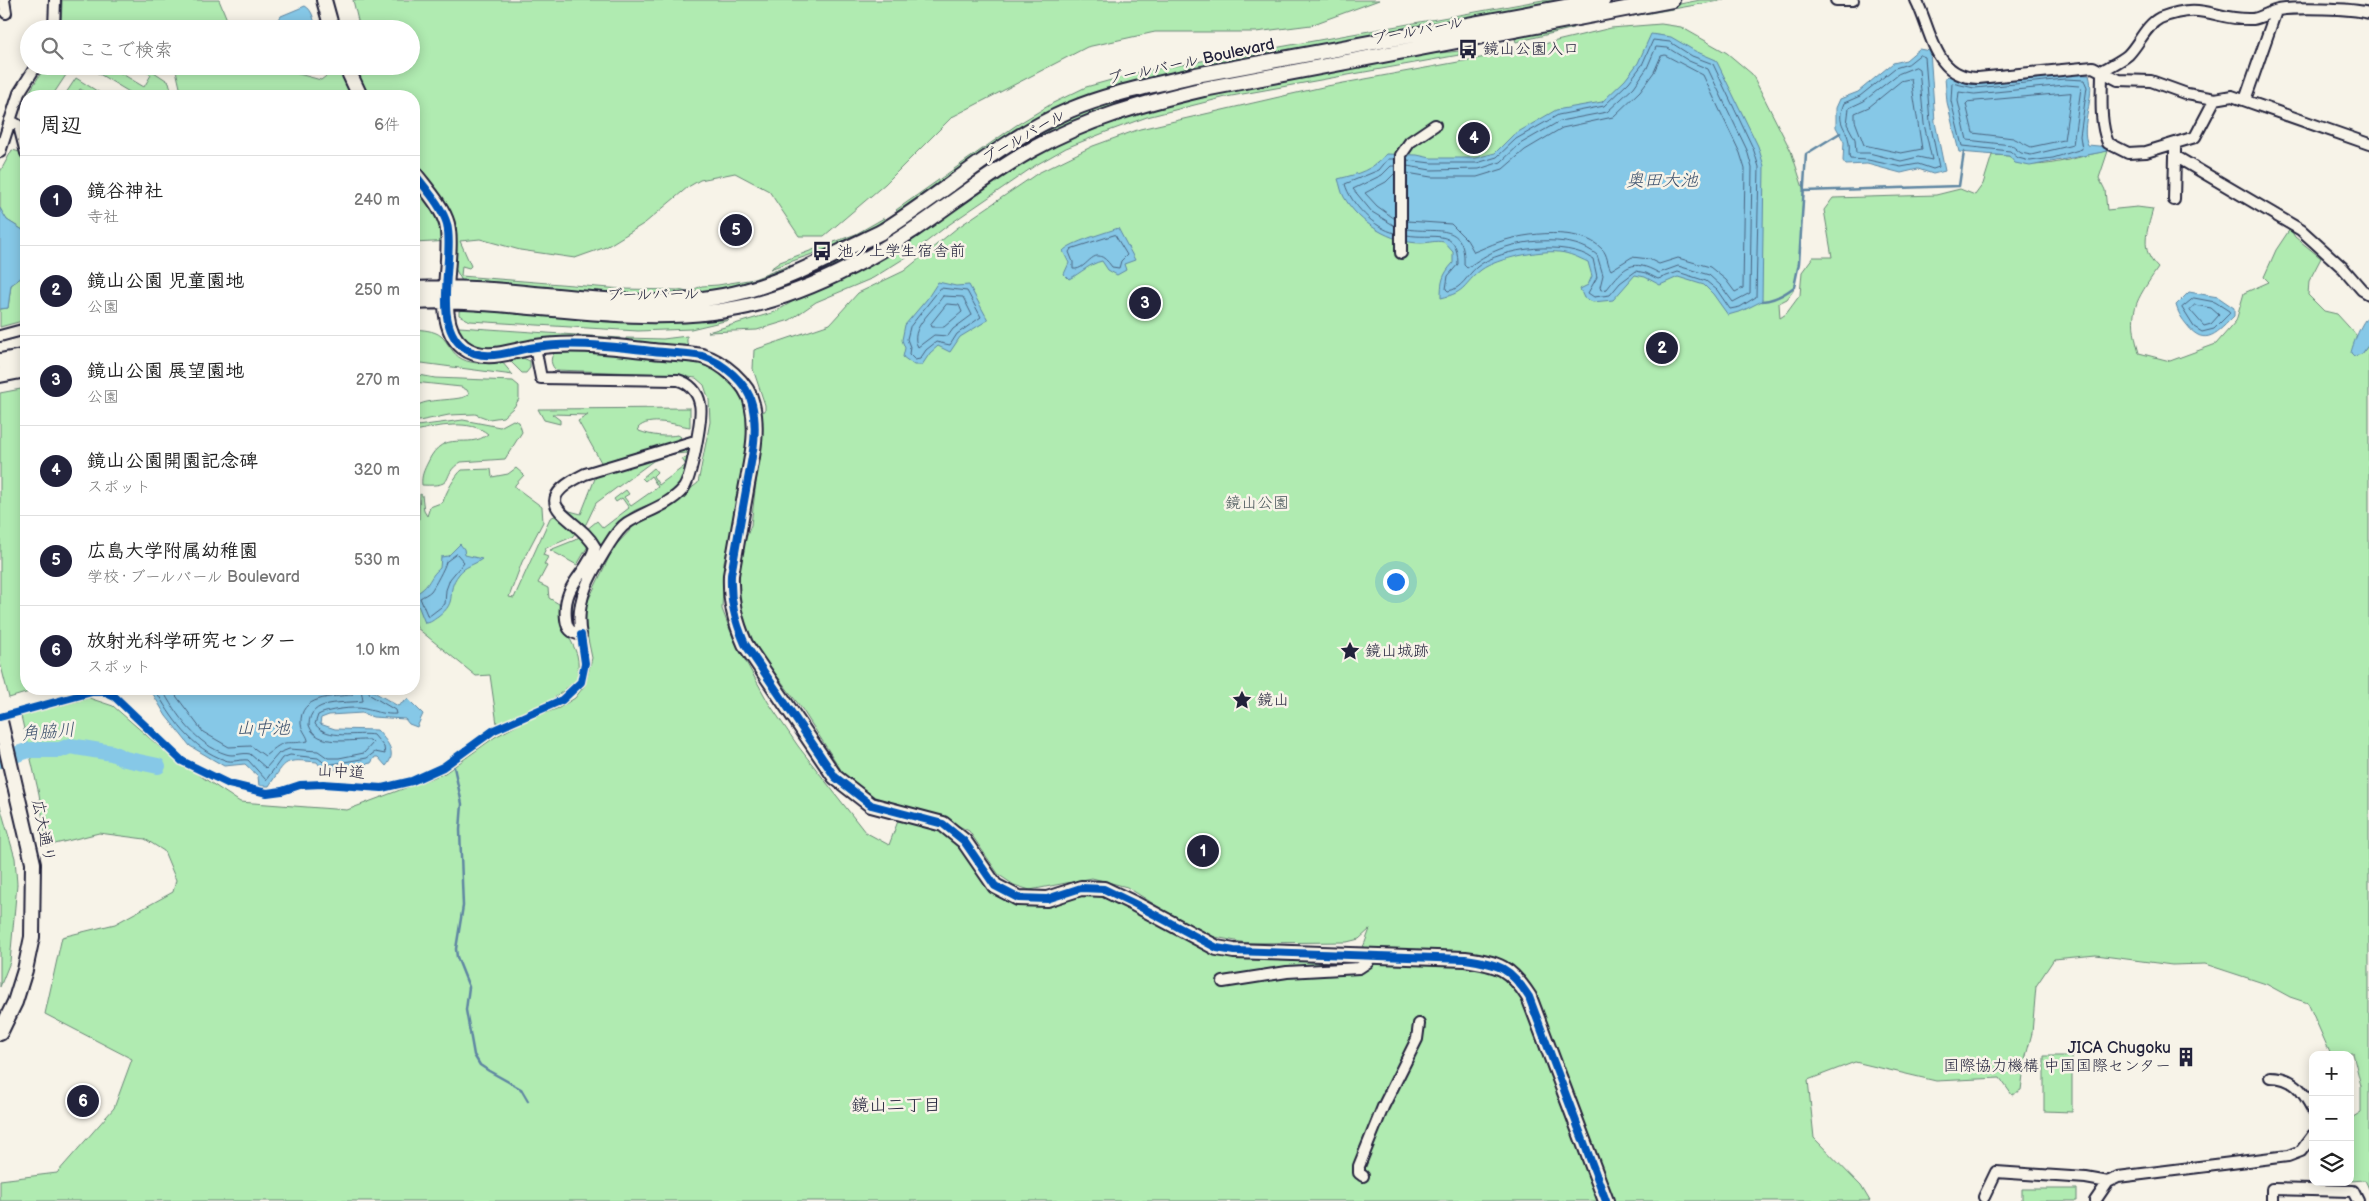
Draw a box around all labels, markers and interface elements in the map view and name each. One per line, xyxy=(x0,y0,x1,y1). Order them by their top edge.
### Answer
street label: ブールバール xyxy=(1370,13,1466,49)
search box xyxy=(20,20,420,75)
icon: search xyxy=(38,34,66,62)
street label: ブールバール Boulevard xyxy=(1106,35,1276,89)
bus stop icon: 鏡山公園入口 xyxy=(1457,38,1479,60)
text: ここで検索 xyxy=(78,39,173,62)
place label: 鏡山公園入口 xyxy=(1483,40,1579,59)
street label: ブールバール xyxy=(979,105,1069,169)
text: 周辺 xyxy=(40,113,82,138)
text: 6件 xyxy=(374,116,400,135)
pin: 4 xyxy=(1458,119,1490,157)
water label: 奥田大池 xyxy=(1626,170,1699,191)
text: 鏡谷神社 xyxy=(87,180,163,203)
text: 1 xyxy=(53,191,59,210)
text: 240 m xyxy=(354,191,400,210)
text: 寺社 xyxy=(87,208,119,227)
pin: 5 xyxy=(720,211,752,249)
bus stop icon: 池ノ上学生宿舎前 xyxy=(811,240,833,262)
place label: 池ノ上学生宿舎前 xyxy=(837,242,965,261)
text: 鏡山公園 児童園地 xyxy=(87,270,244,293)
text: 2 xyxy=(51,281,61,300)
text: 250 m xyxy=(354,281,400,300)
pin: 3 xyxy=(1129,284,1161,322)
street label: ブールバール xyxy=(606,285,700,305)
text: 公園 xyxy=(87,298,119,317)
pin: 2 xyxy=(1646,329,1678,367)
text: 鏡山公園 展望園地 xyxy=(87,360,244,383)
text: 3 xyxy=(51,371,61,390)
text: 270 m xyxy=(356,371,400,390)
text: 公園 xyxy=(87,388,119,407)
text: 鏡山公園開園記念碑 xyxy=(87,450,258,473)
text: 4 xyxy=(51,461,61,480)
text: 320 m xyxy=(354,461,400,480)
text: スポット xyxy=(87,478,151,497)
park label: 鏡山公園 xyxy=(1225,494,1289,513)
text: 広島大学附属幼稚園 xyxy=(87,540,258,563)
text: 5 xyxy=(51,551,61,570)
text: 530 m xyxy=(354,551,400,570)
text: 学校 · ブールバール Boulevard xyxy=(87,568,300,587)
your location xyxy=(1383,569,1409,595)
text: 放射光科学研究センター xyxy=(87,630,296,653)
place icon: 鏡山城跡 xyxy=(1339,640,1361,662)
text: 6 xyxy=(51,641,61,660)
text: 1.0 km xyxy=(356,641,400,660)
place label: 鏡山城跡 xyxy=(1365,642,1429,661)
text: スポット xyxy=(87,658,151,677)
place icon: 鏡山 xyxy=(1231,689,1253,711)
place label: 鏡山 xyxy=(1257,691,1289,710)
water label: 山中池 xyxy=(236,718,291,739)
water label: 角脇川 xyxy=(20,719,76,745)
street label: 山中道 xyxy=(317,761,365,783)
street label: 広大通り xyxy=(28,798,58,864)
pin: 1 xyxy=(1187,832,1219,870)
place label: JICA Chugoku 国際協力機構 中国国際センター xyxy=(1943,1039,2171,1076)
building icon: JICA Chugoku 国際協力機構 中国国際センター xyxy=(2175,1046,2197,1068)
map controls xyxy=(2309,1051,2354,1186)
button: + xyxy=(2309,1051,2354,1096)
pin: 6 xyxy=(67,1082,99,1120)
district label: 鏡山二丁目 xyxy=(851,1095,941,1116)
button: − xyxy=(2309,1096,2354,1141)
button: layers xyxy=(2309,1141,2354,1186)

